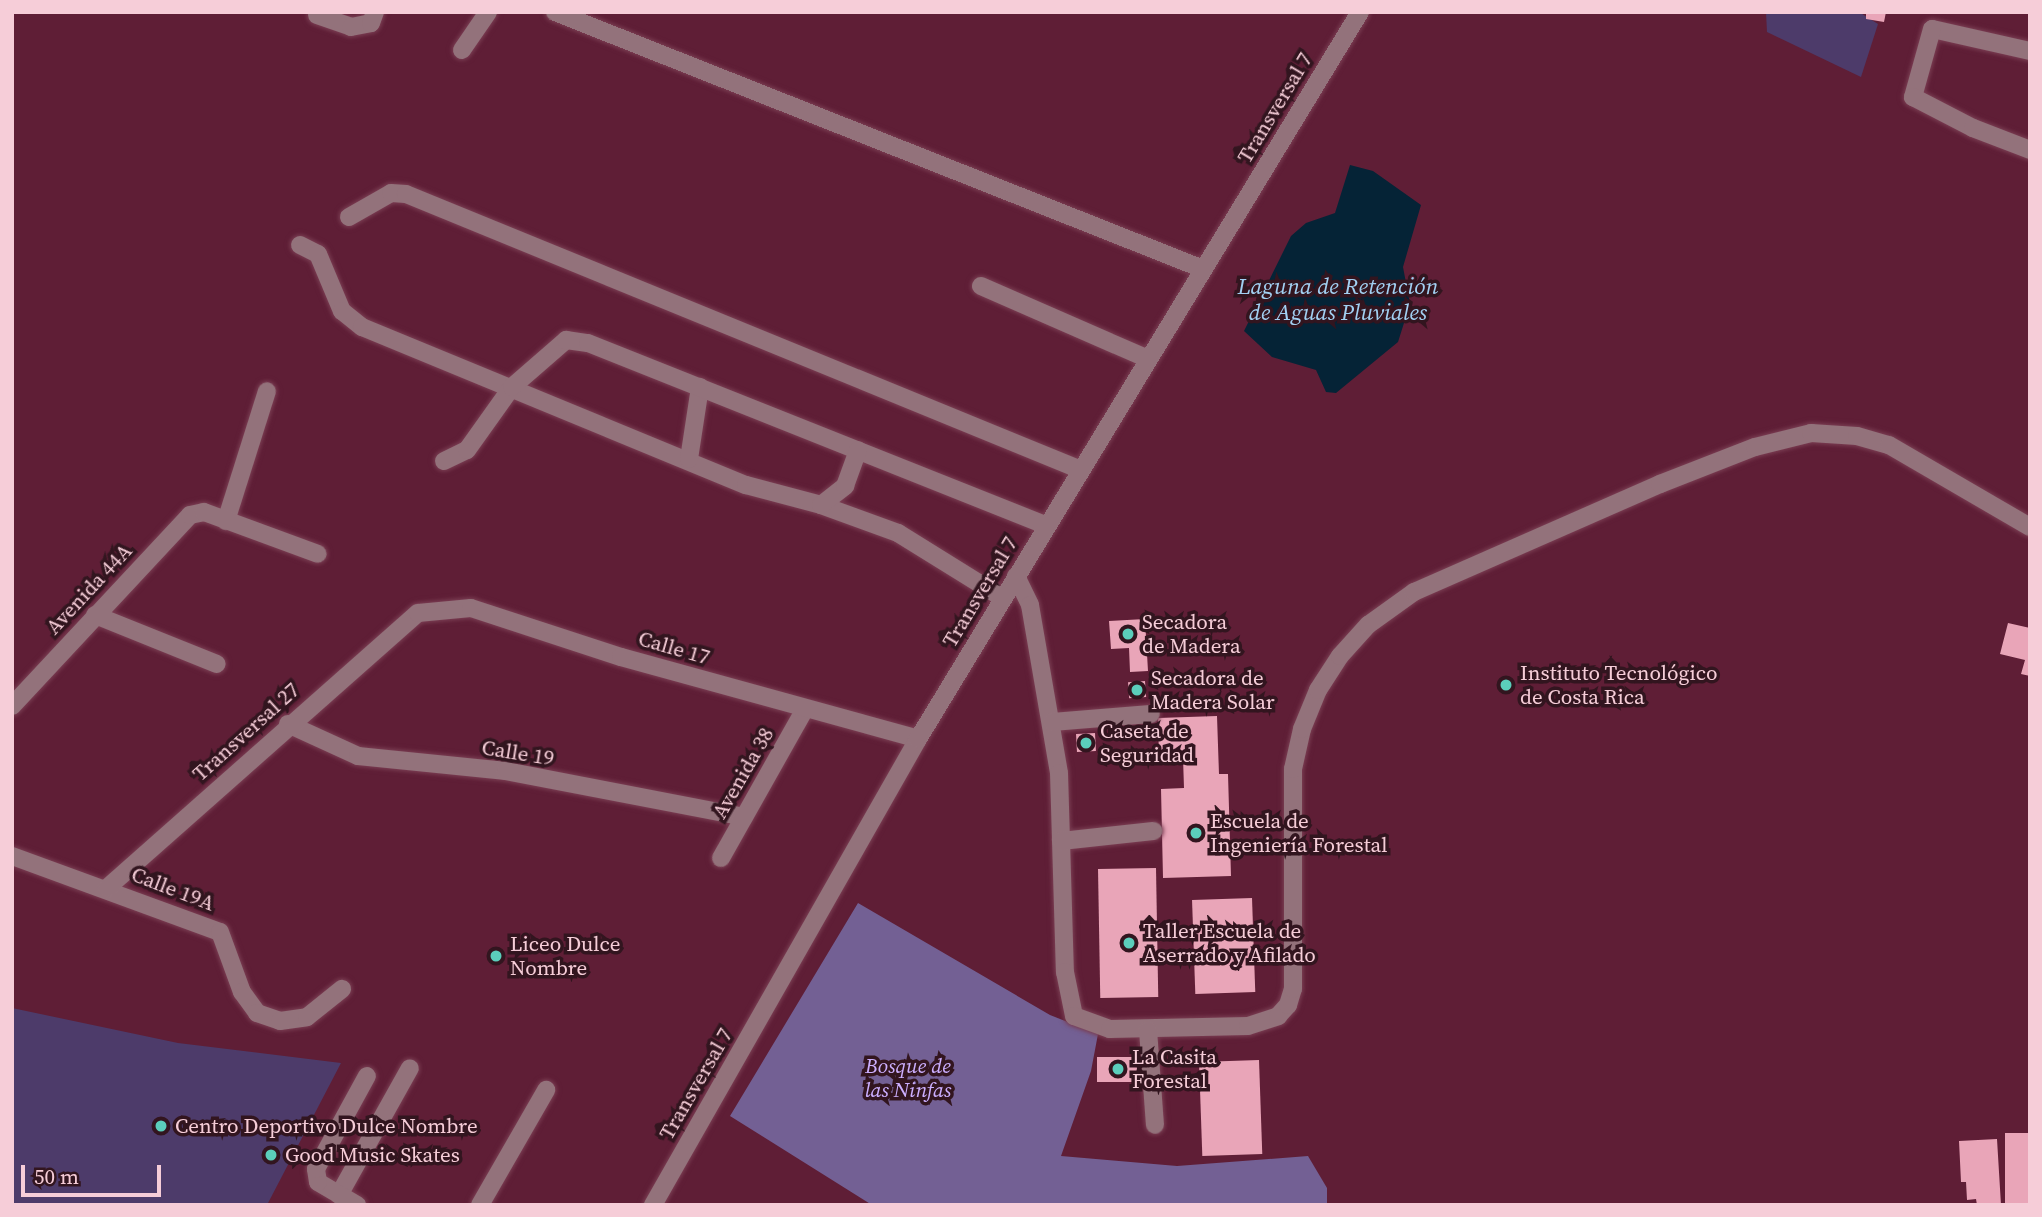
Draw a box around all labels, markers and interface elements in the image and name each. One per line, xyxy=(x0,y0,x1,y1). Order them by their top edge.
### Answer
street label: Transversal 7 xyxy=(1232,48,1318,168)
water label: Laguna de Retención de Aguas Pluviales xyxy=(1238,272,1438,326)
street label: Transversal 7 xyxy=(937,532,1023,652)
street label: Avenida 44A xyxy=(41,538,137,640)
place label: Secadora de Madera xyxy=(1142,609,1241,659)
street label: Calle 17 xyxy=(635,626,713,670)
marker: Secadora de Madera xyxy=(1120,626,1136,642)
place label: Instituto Tecnológico de Costa Rica xyxy=(1520,660,1718,710)
place label: Secadora de Madera Solar xyxy=(1151,665,1275,715)
marker: Instituto Tecnológico de Costa Rica xyxy=(1498,677,1514,693)
street label: Transversal 27 xyxy=(188,678,304,786)
marker: Secadora de Madera Solar xyxy=(1129,682,1145,698)
place label: Caseta de Seguridad xyxy=(1100,718,1194,768)
street label: Avenida 38 xyxy=(707,723,779,823)
street label: Calle 19 xyxy=(480,735,556,771)
marker: Caseta de Seguridad xyxy=(1078,735,1094,751)
place label: Escuela de Ingeniería Forestal xyxy=(1210,808,1387,858)
marker: Escuela de Ingeniería Forestal xyxy=(1188,825,1204,841)
street label: Calle 19A xyxy=(128,862,218,916)
place label: Taller Escuela de Aserrado y Afilado xyxy=(1143,918,1316,968)
place label: Liceo Dulce Nombre xyxy=(510,931,621,981)
marker: Taller Escuela de Aserrado y Afilado xyxy=(1121,935,1137,951)
marker: Liceo Dulce Nombre xyxy=(488,948,504,964)
street label: Transversal 7 xyxy=(654,1024,738,1144)
place label: La Casita Forestal xyxy=(1132,1044,1217,1094)
park label: Bosque de las Ninfas xyxy=(865,1053,951,1103)
marker: La Casita Forestal xyxy=(1110,1061,1126,1077)
place label: Centro Deportivo Dulce Nombre xyxy=(175,1113,478,1139)
marker: Centro Deportivo Dulce Nombre xyxy=(153,1118,169,1134)
place label: Good Music Skates xyxy=(285,1142,460,1168)
marker: Good Music Skates xyxy=(263,1147,279,1163)
scale bar xyxy=(24,1150,164,1194)
text: 50 m xyxy=(34,1162,79,1191)

